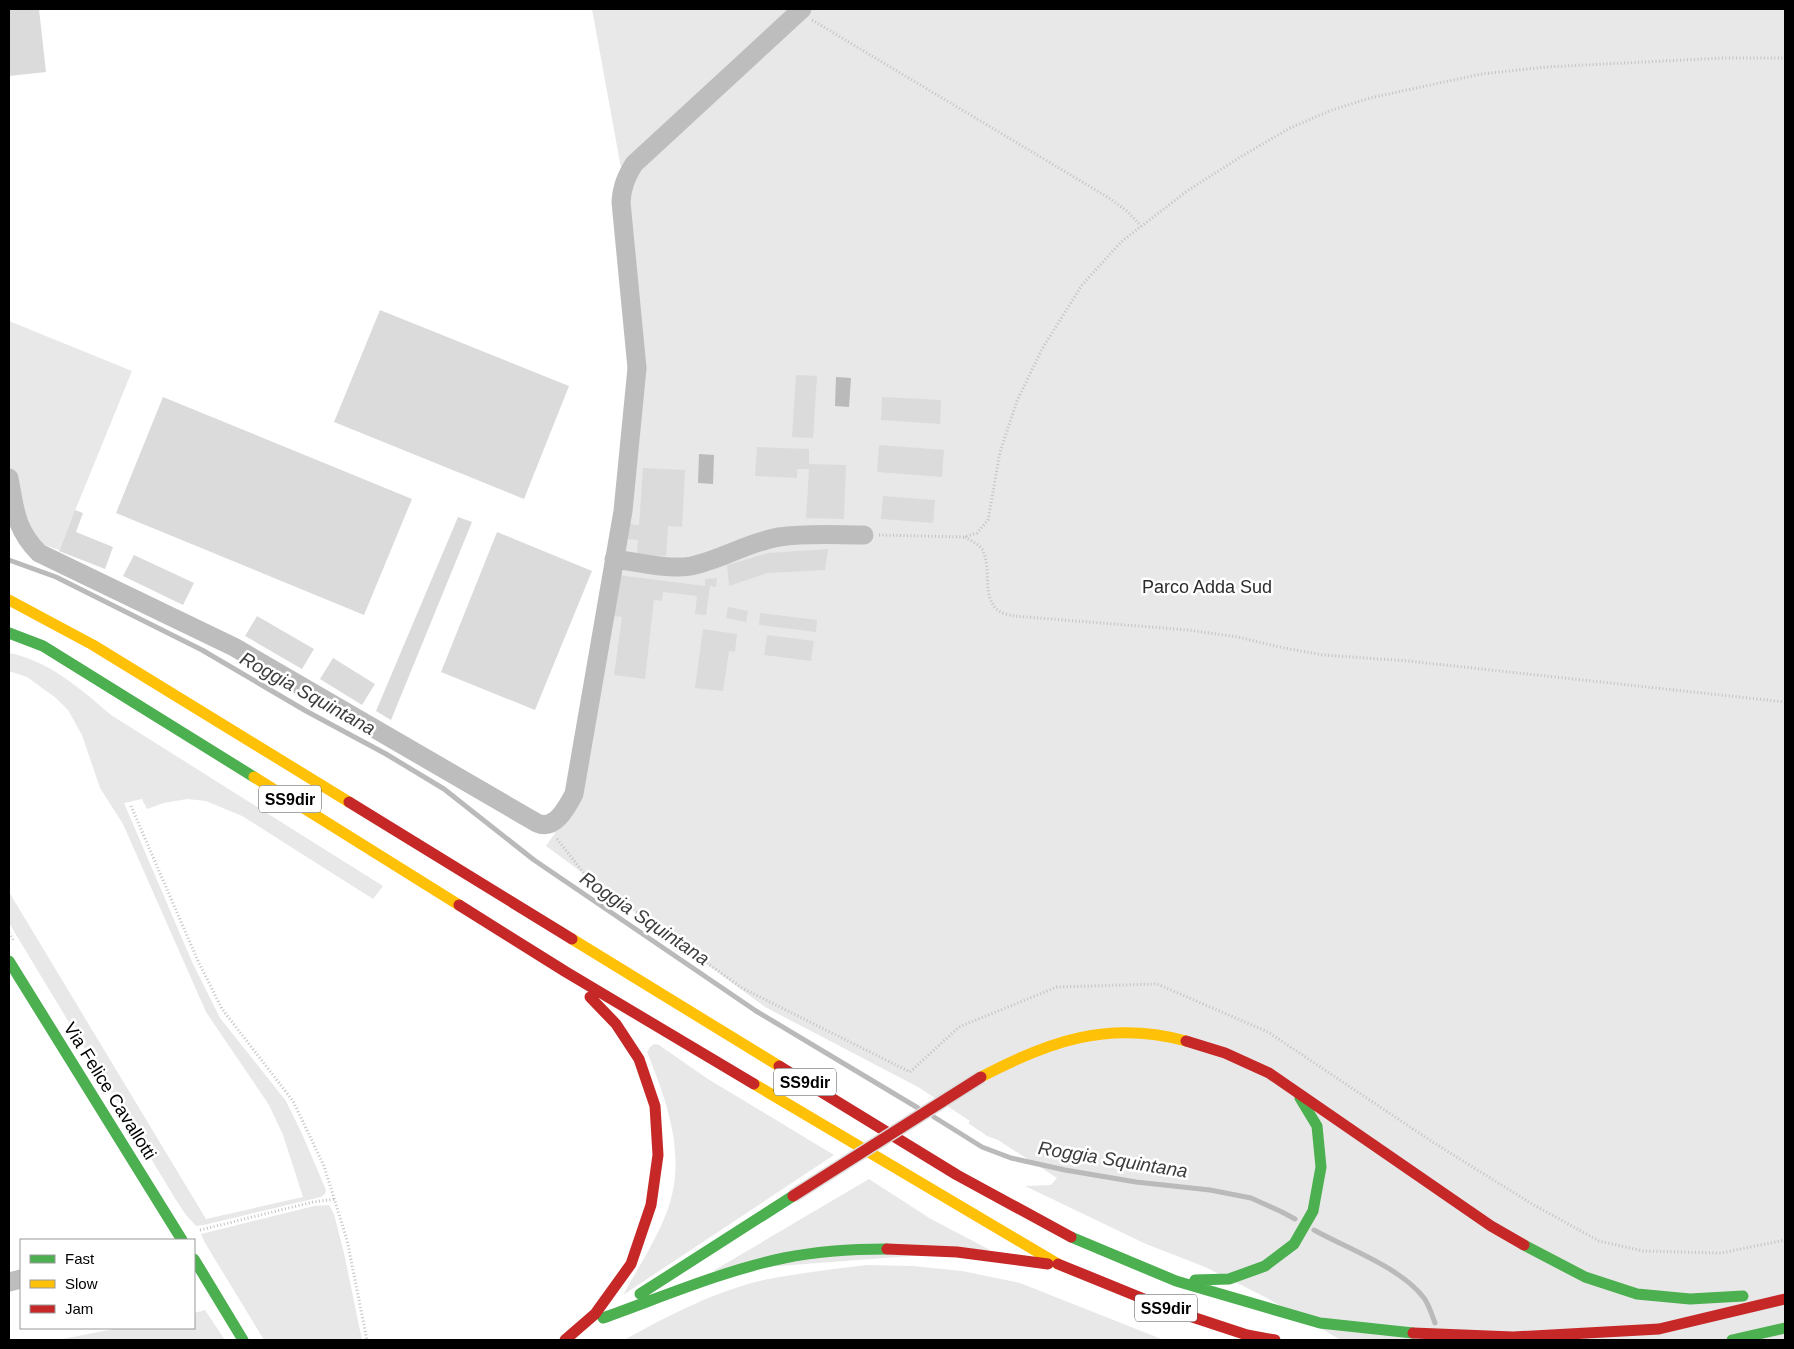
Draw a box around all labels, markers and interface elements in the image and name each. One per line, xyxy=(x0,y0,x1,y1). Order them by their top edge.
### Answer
park label: Parco Adda Sud xyxy=(1142,577,1272,597)
water label: Roggia Squintana xyxy=(237,648,379,739)
road number: SS9dir xyxy=(259,786,321,812)
water label: Roggia Squintana xyxy=(576,867,713,969)
street label: Via Felice Cavallotti xyxy=(60,1019,160,1163)
road number: SS9dir xyxy=(774,1068,836,1096)
water label: Roggia Squintana xyxy=(1037,1137,1189,1182)
legend xyxy=(20,1239,195,1329)
text: Fast xyxy=(65,1250,95,1267)
text: Slow xyxy=(65,1275,98,1292)
road number: SS9dir xyxy=(1135,1295,1197,1322)
text: Jam xyxy=(65,1300,93,1317)

